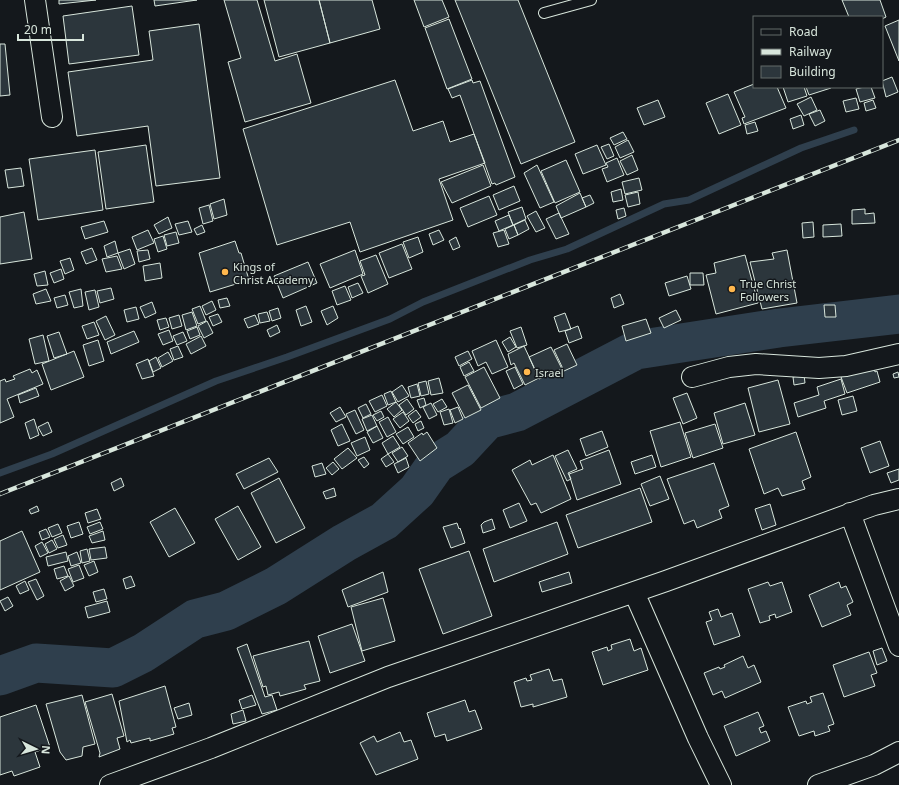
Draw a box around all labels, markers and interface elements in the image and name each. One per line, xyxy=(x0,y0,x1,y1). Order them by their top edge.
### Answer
scale bar xyxy=(18,16,83,42)
legend xyxy=(753,16,883,88)
text: 20 m xyxy=(24,21,52,38)
text: Road xyxy=(789,23,818,40)
text: Railway xyxy=(789,43,833,60)
text: Building xyxy=(789,63,836,80)
place label: Kings of Christ Academy xyxy=(233,259,314,287)
marker: Kings of Christ Academy xyxy=(220,267,230,277)
place label: True Christ Followers xyxy=(740,276,796,304)
marker: True Christ Followers xyxy=(727,284,737,294)
place label: Israel xyxy=(535,365,564,380)
marker: Israel xyxy=(522,367,532,377)
north arrow xyxy=(16,729,56,769)
text: N xyxy=(39,745,54,755)

